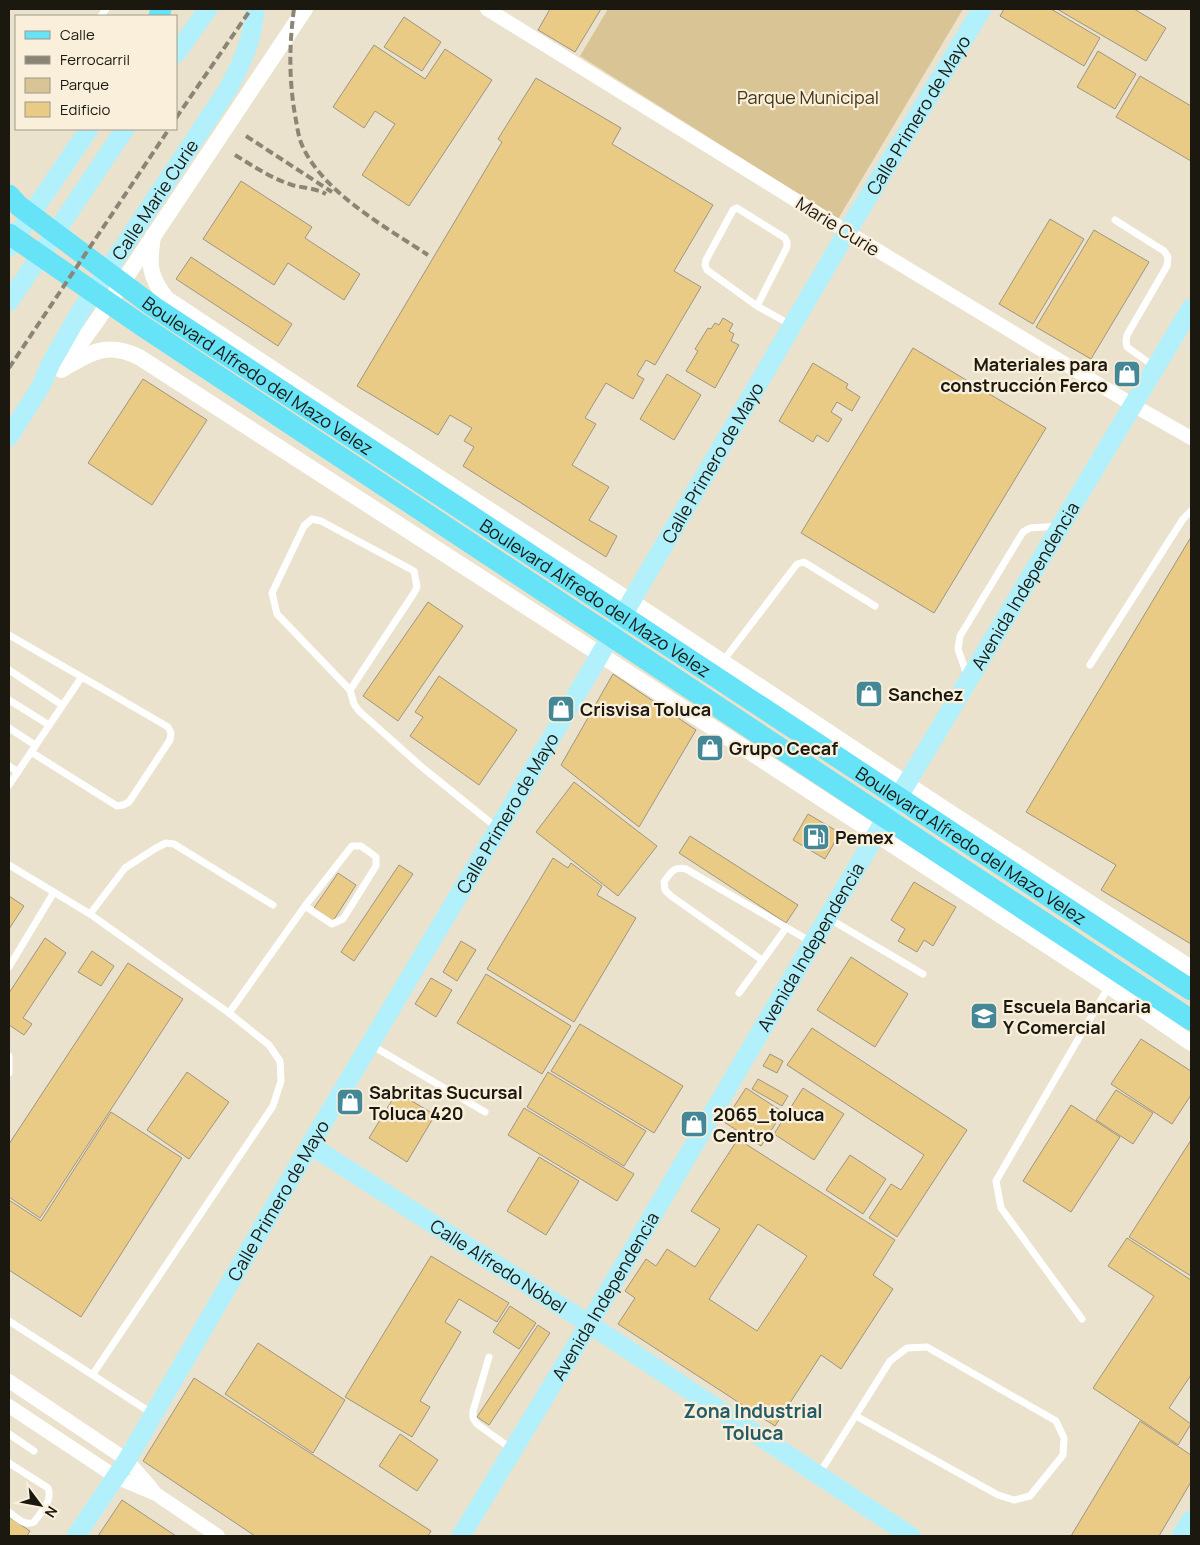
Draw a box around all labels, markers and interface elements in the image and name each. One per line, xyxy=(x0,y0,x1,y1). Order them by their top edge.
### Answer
legend xyxy=(15,15,178,130)
text: Calle xyxy=(60,24,95,45)
street label: Calle Primero de Mayo xyxy=(860,31,975,199)
text: Ferrocarril xyxy=(60,49,130,70)
text: Parque xyxy=(60,74,109,95)
park label: Parque Municipal xyxy=(737,85,879,109)
text: Edificio xyxy=(60,99,111,120)
street label: Calle Marie Curie xyxy=(106,134,203,265)
street label: Marie Curie xyxy=(791,191,885,261)
street label: Boulevard Alfredo del Mazo Velez xyxy=(138,291,378,460)
place label: Materiales para construcción Ferco xyxy=(940,352,1108,397)
shop icon: Materiales para construcción Ferco xyxy=(1112,359,1142,389)
street label: Calle Primero de Mayo xyxy=(656,378,769,547)
street label: Avenida Independencia xyxy=(965,497,1084,674)
street label: Boulevard Alfredo del Mazo Velez xyxy=(475,513,715,682)
shop icon: Sanchez xyxy=(854,679,884,709)
place label: Sanchez xyxy=(888,682,963,706)
shop icon: Crisvisa Toluca xyxy=(546,694,576,724)
place label: Crisvisa Toluca xyxy=(580,697,711,721)
street label: Calle Primero de Mayo xyxy=(450,728,564,898)
shop icon: Grupo Cecaf xyxy=(695,733,725,763)
place label: Grupo Cecaf xyxy=(729,736,838,760)
street label: Boulevard Alfredo del Mazo Velez xyxy=(851,761,1091,930)
fuel station icon: Pemex xyxy=(801,822,831,852)
place label: Pemex xyxy=(835,825,893,849)
street label: Avenida Independencia xyxy=(751,858,869,1036)
place label: Escuela Bancaria Y Comercial xyxy=(1003,994,1151,1039)
school or university icon: Escuela Bancaria Y Comercial xyxy=(969,1001,999,1031)
place label: Sabritas Sucursal Toluca 420 xyxy=(369,1080,523,1125)
shop icon: Sabritas Sucursal Toluca 420 xyxy=(335,1087,365,1117)
place label: 2065_toluca Centro xyxy=(713,1102,825,1147)
shop icon: 2065_toluca Centro xyxy=(679,1109,709,1139)
street label: Calle Primero de Mayo xyxy=(222,1115,334,1285)
street label: Avenida Independencia xyxy=(546,1207,664,1385)
street label: Calle Alfredo Nóbel xyxy=(426,1213,571,1319)
district label: Zona Industrial Toluca xyxy=(683,1398,823,1446)
north arrow xyxy=(15,1480,65,1530)
text: N xyxy=(41,1503,62,1521)

